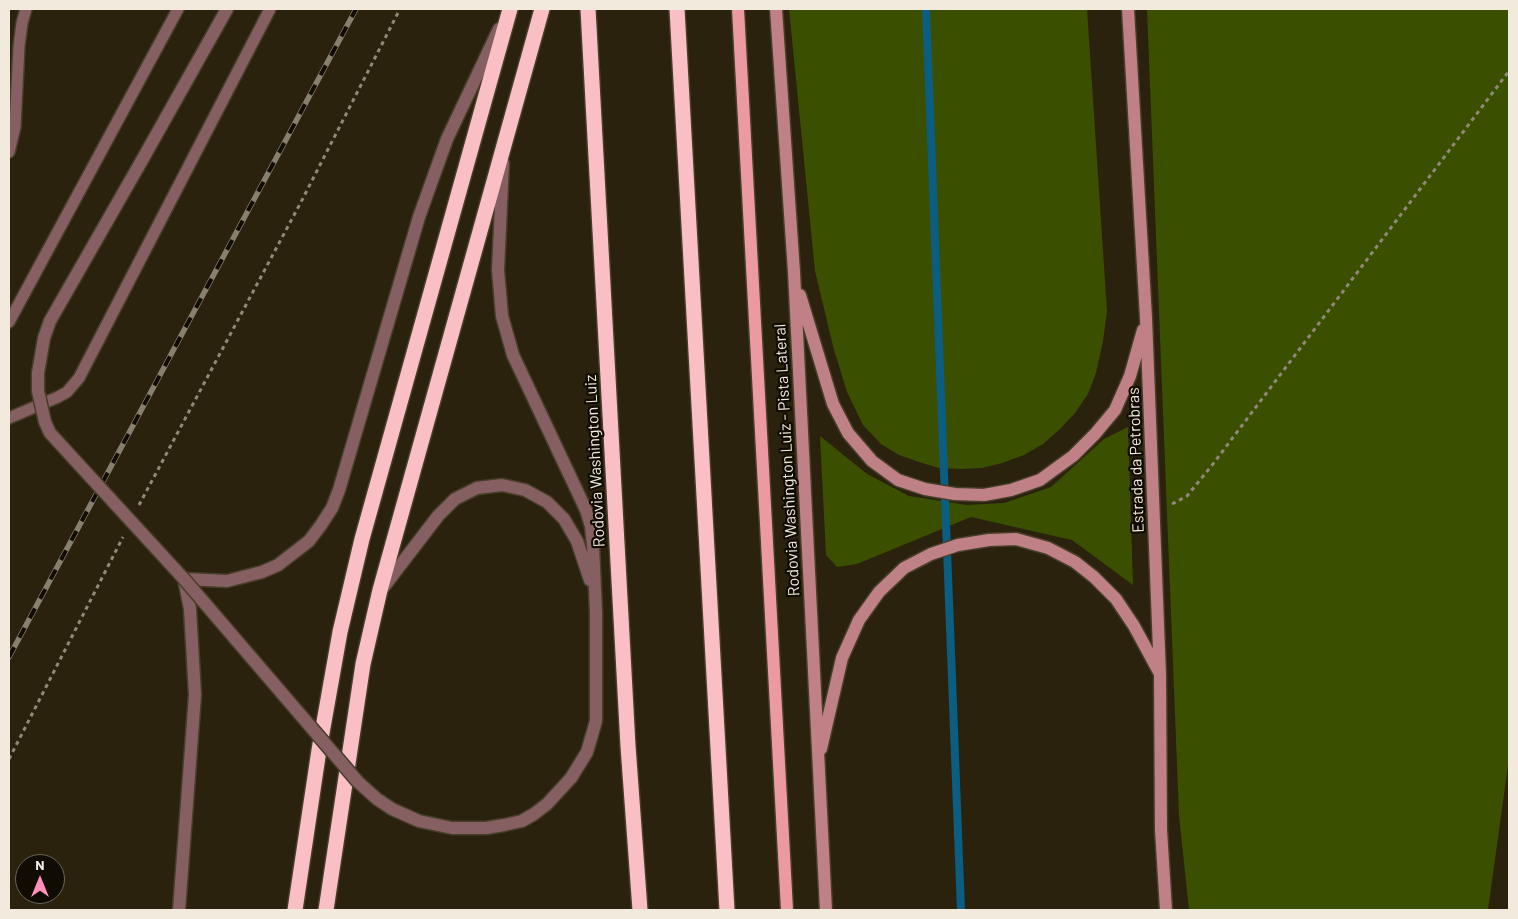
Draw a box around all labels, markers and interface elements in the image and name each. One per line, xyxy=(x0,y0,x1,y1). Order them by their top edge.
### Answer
street label: Rodovia Washington Luiz - Pista Lateral xyxy=(770,323,804,597)
street label: Rodovia Washington Luiz xyxy=(581,374,609,548)
street label: Estrada da Petrobras xyxy=(1124,387,1148,533)
north arrow xyxy=(15,854,65,904)
text: N xyxy=(35,856,45,873)

